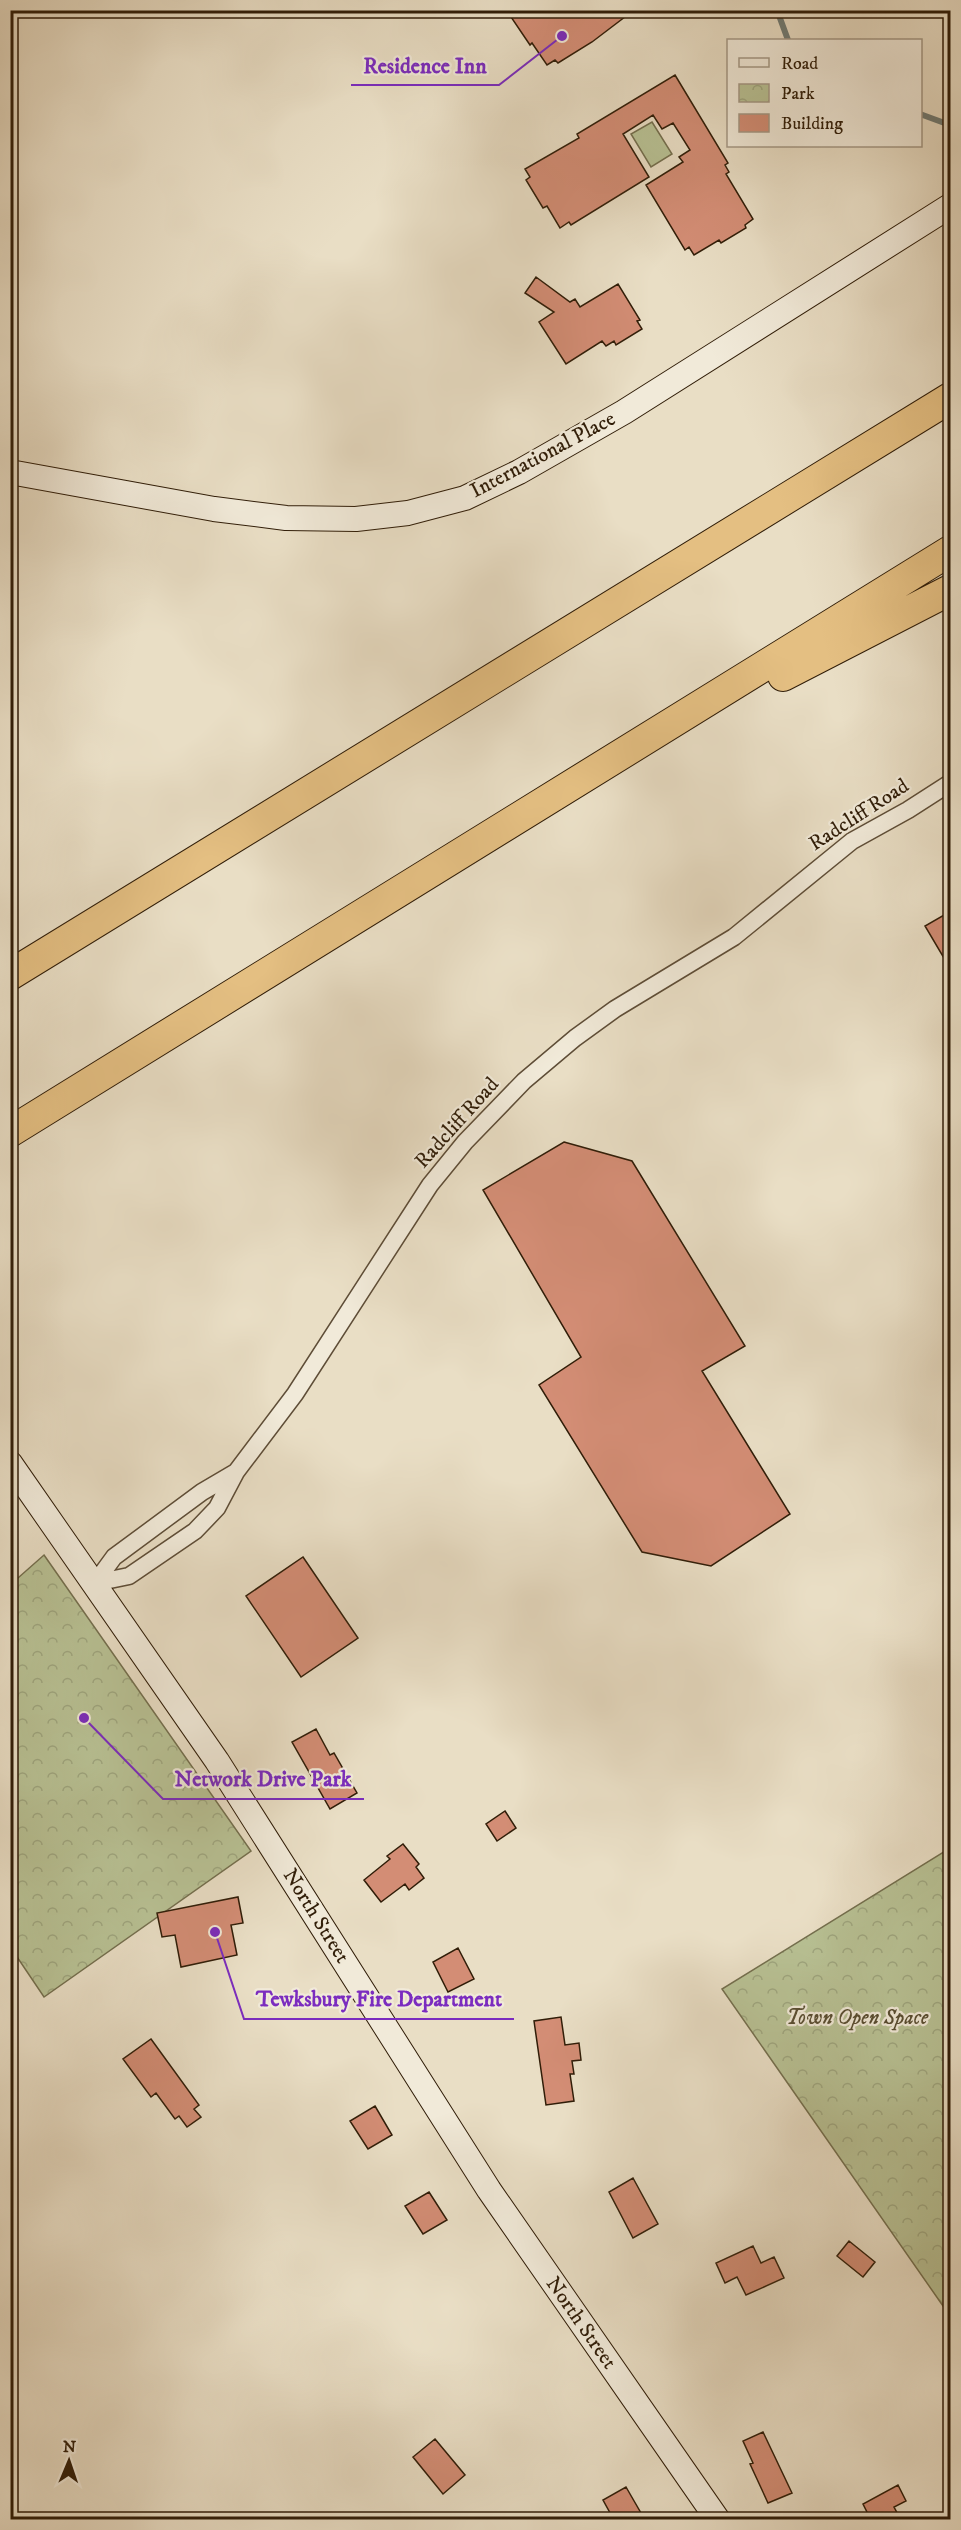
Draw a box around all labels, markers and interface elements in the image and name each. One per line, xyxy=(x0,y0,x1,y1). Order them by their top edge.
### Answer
legend xyxy=(727,39,922,147)
callout: Residence Inn xyxy=(351,45,499,85)
text: Residence Inn xyxy=(363,53,487,80)
text: Road xyxy=(781,53,818,75)
text: Park xyxy=(781,83,815,105)
text: Building xyxy=(781,113,843,135)
street label: International Place xyxy=(466,406,620,504)
street label: Radcliff Road xyxy=(804,773,914,857)
street label: Radcliff Road xyxy=(409,1072,505,1174)
callout: Network Drive Park xyxy=(163,1759,364,1799)
text: Network Drive Park xyxy=(175,1766,353,1793)
street label: North Street xyxy=(277,1864,355,1968)
callout: Tewksbury Fire Department xyxy=(244,1979,514,2019)
text: Tewksbury Fire Department xyxy=(255,1986,502,2013)
park label: Town Open Space xyxy=(786,2005,929,2031)
street label: North Street xyxy=(540,2272,622,2374)
north arrow xyxy=(39,2431,99,2491)
text: N xyxy=(63,2437,76,2457)

